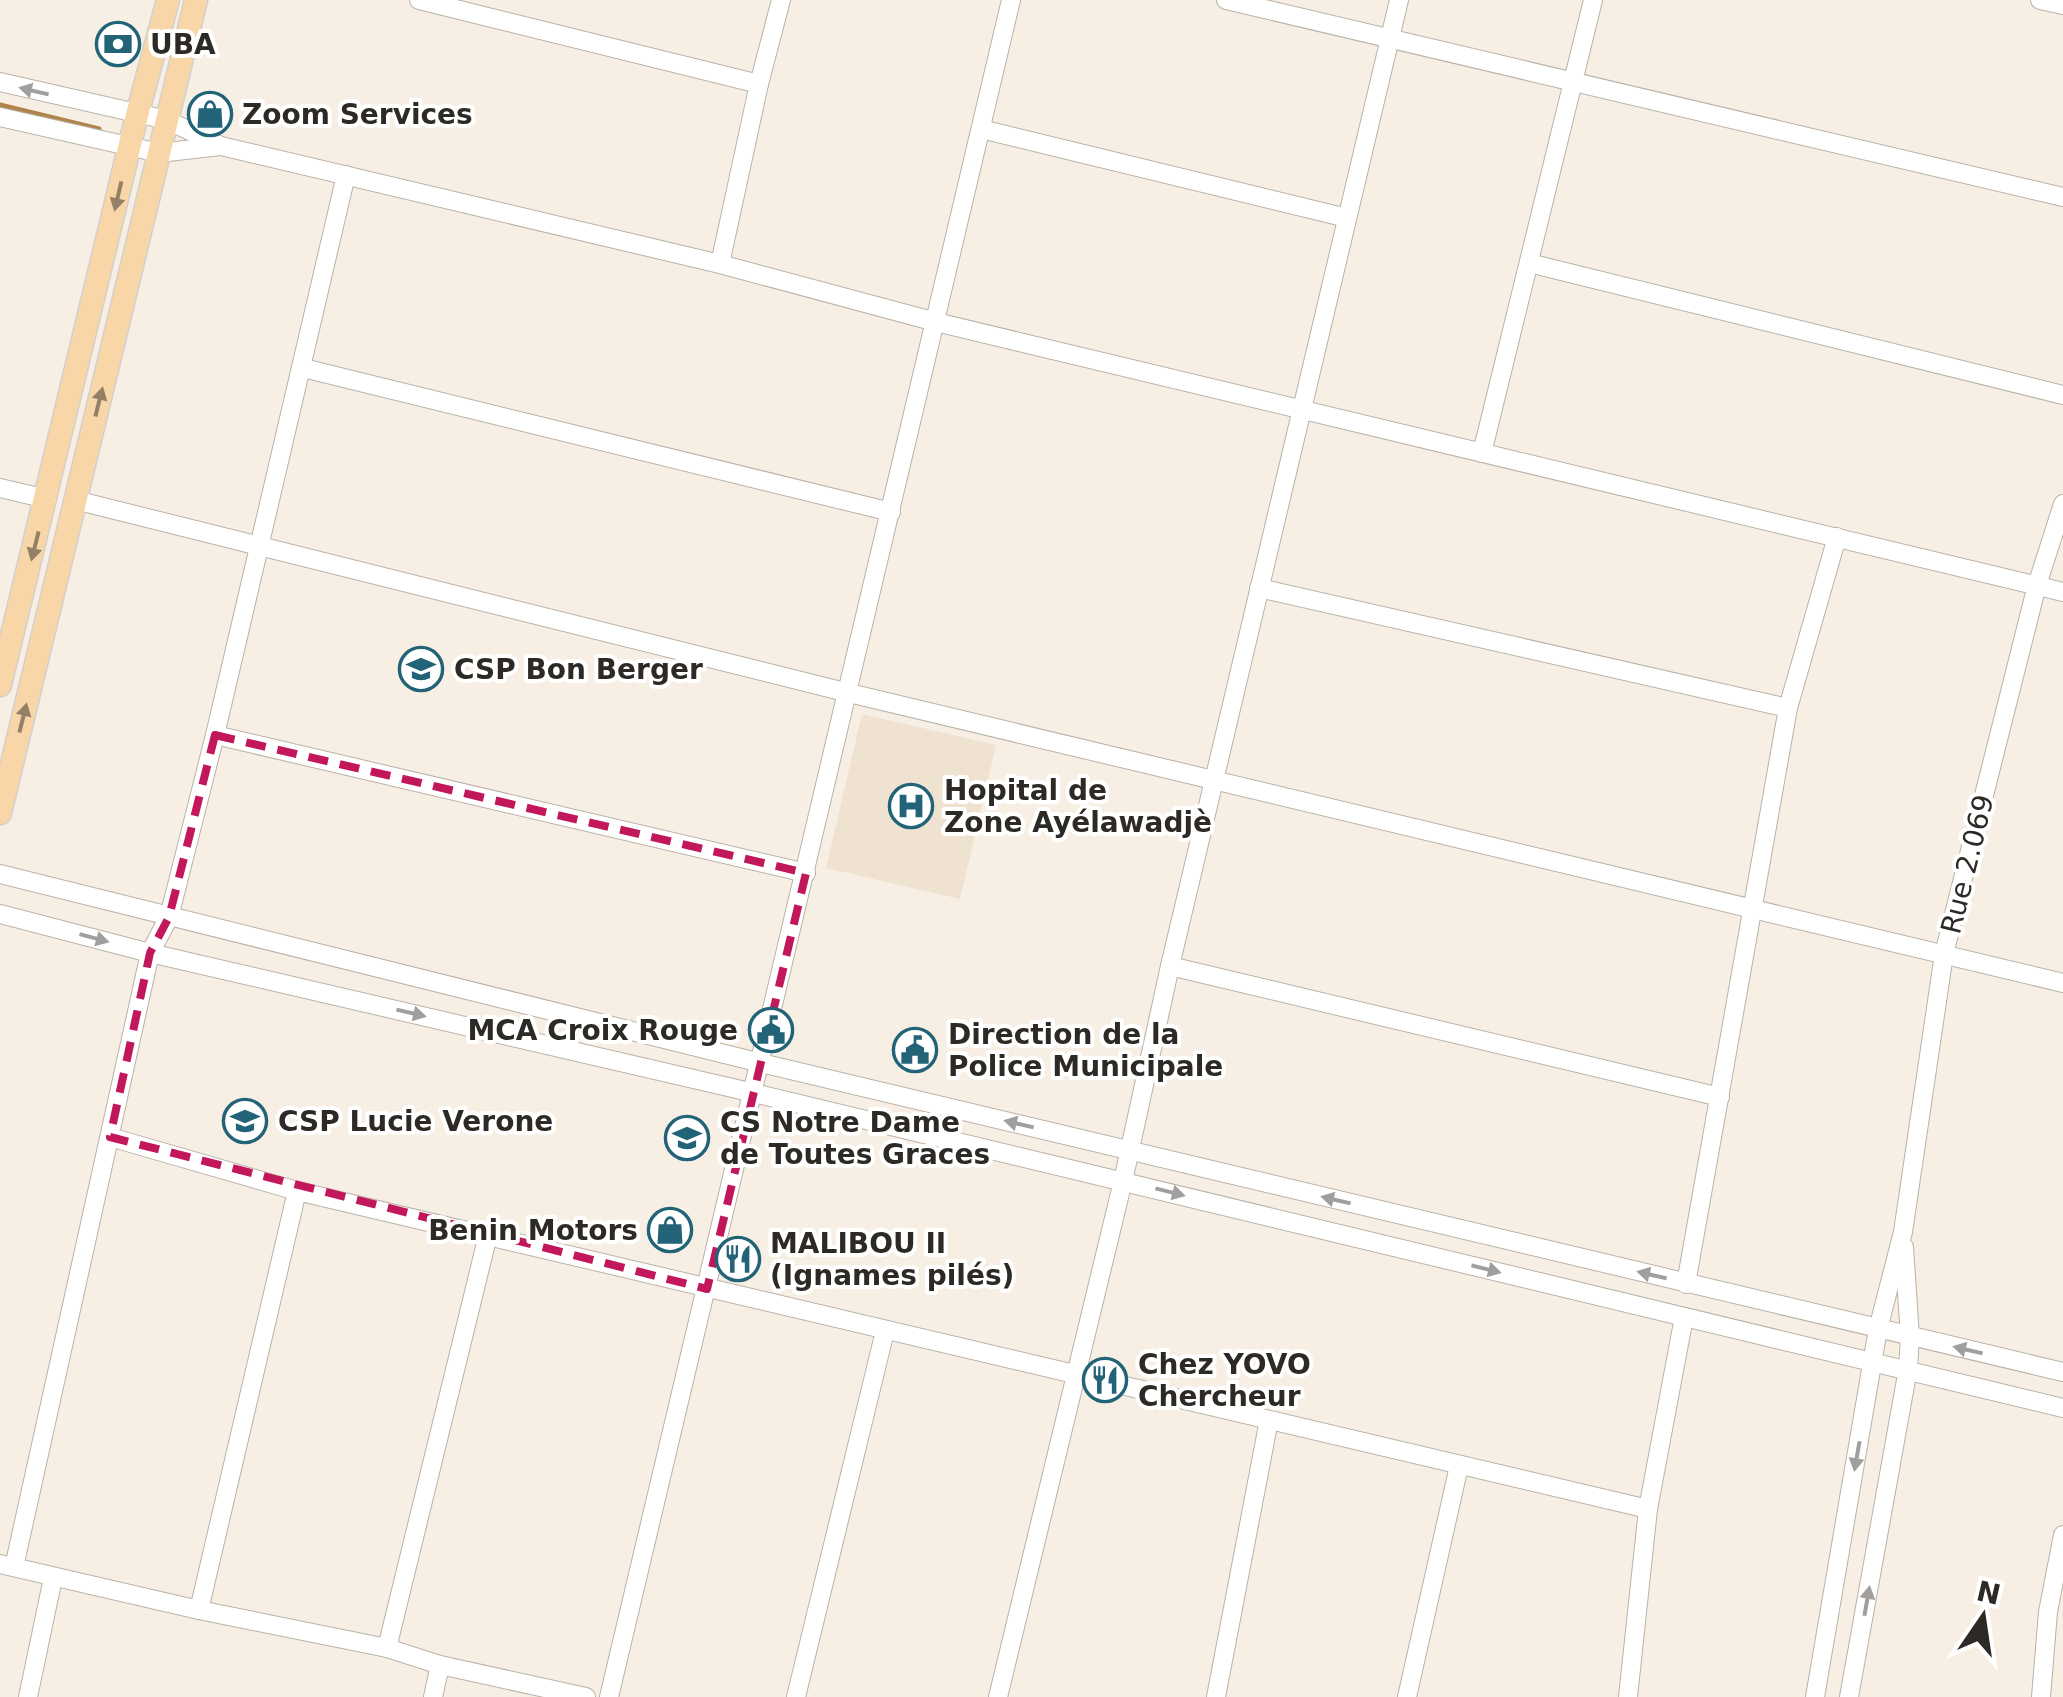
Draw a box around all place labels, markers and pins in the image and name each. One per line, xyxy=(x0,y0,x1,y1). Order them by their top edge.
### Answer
bank icon: UBA xyxy=(95,21,141,67)
place label: UBA xyxy=(150,28,216,61)
shop icon: Zoom Services xyxy=(187,91,233,137)
place label: Zoom Services xyxy=(242,98,473,131)
school or university icon: CSP Bon Berger xyxy=(398,646,444,692)
place label: CSP Bon Berger xyxy=(454,653,703,686)
place label: Hopital de Zone Ayélawadjè xyxy=(944,774,1212,839)
hospital icon: Hopital de Zone Ayélawadjè xyxy=(888,783,934,829)
public building icon: MCA Croix Rouge xyxy=(748,1007,794,1053)
place label: MCA Croix Rouge xyxy=(467,1014,738,1047)
place label: Direction de la Police Municipale xyxy=(948,1018,1223,1083)
public building icon: Direction de la Police Municipale xyxy=(892,1027,938,1073)
school or university icon: CSP Lucie Verone xyxy=(222,1098,268,1144)
place label: CSP Lucie Verone xyxy=(278,1105,553,1138)
place label: CS Notre Dame de Toutes Graces xyxy=(720,1106,990,1171)
school or university icon: CS Notre Dame de Toutes Graces xyxy=(664,1115,710,1161)
shop icon: Benin Motors xyxy=(647,1207,693,1253)
place label: Benin Motors xyxy=(428,1214,638,1247)
place label: MALIBOU II (Ignames pilés) xyxy=(770,1227,1014,1292)
restaurant icon: MALIBOU II (Ignames pilés) xyxy=(715,1236,761,1282)
place label: Chez YOVO Chercheur xyxy=(1138,1348,1311,1413)
restaurant icon: Chez YOVO Chercheur xyxy=(1082,1357,1128,1403)

